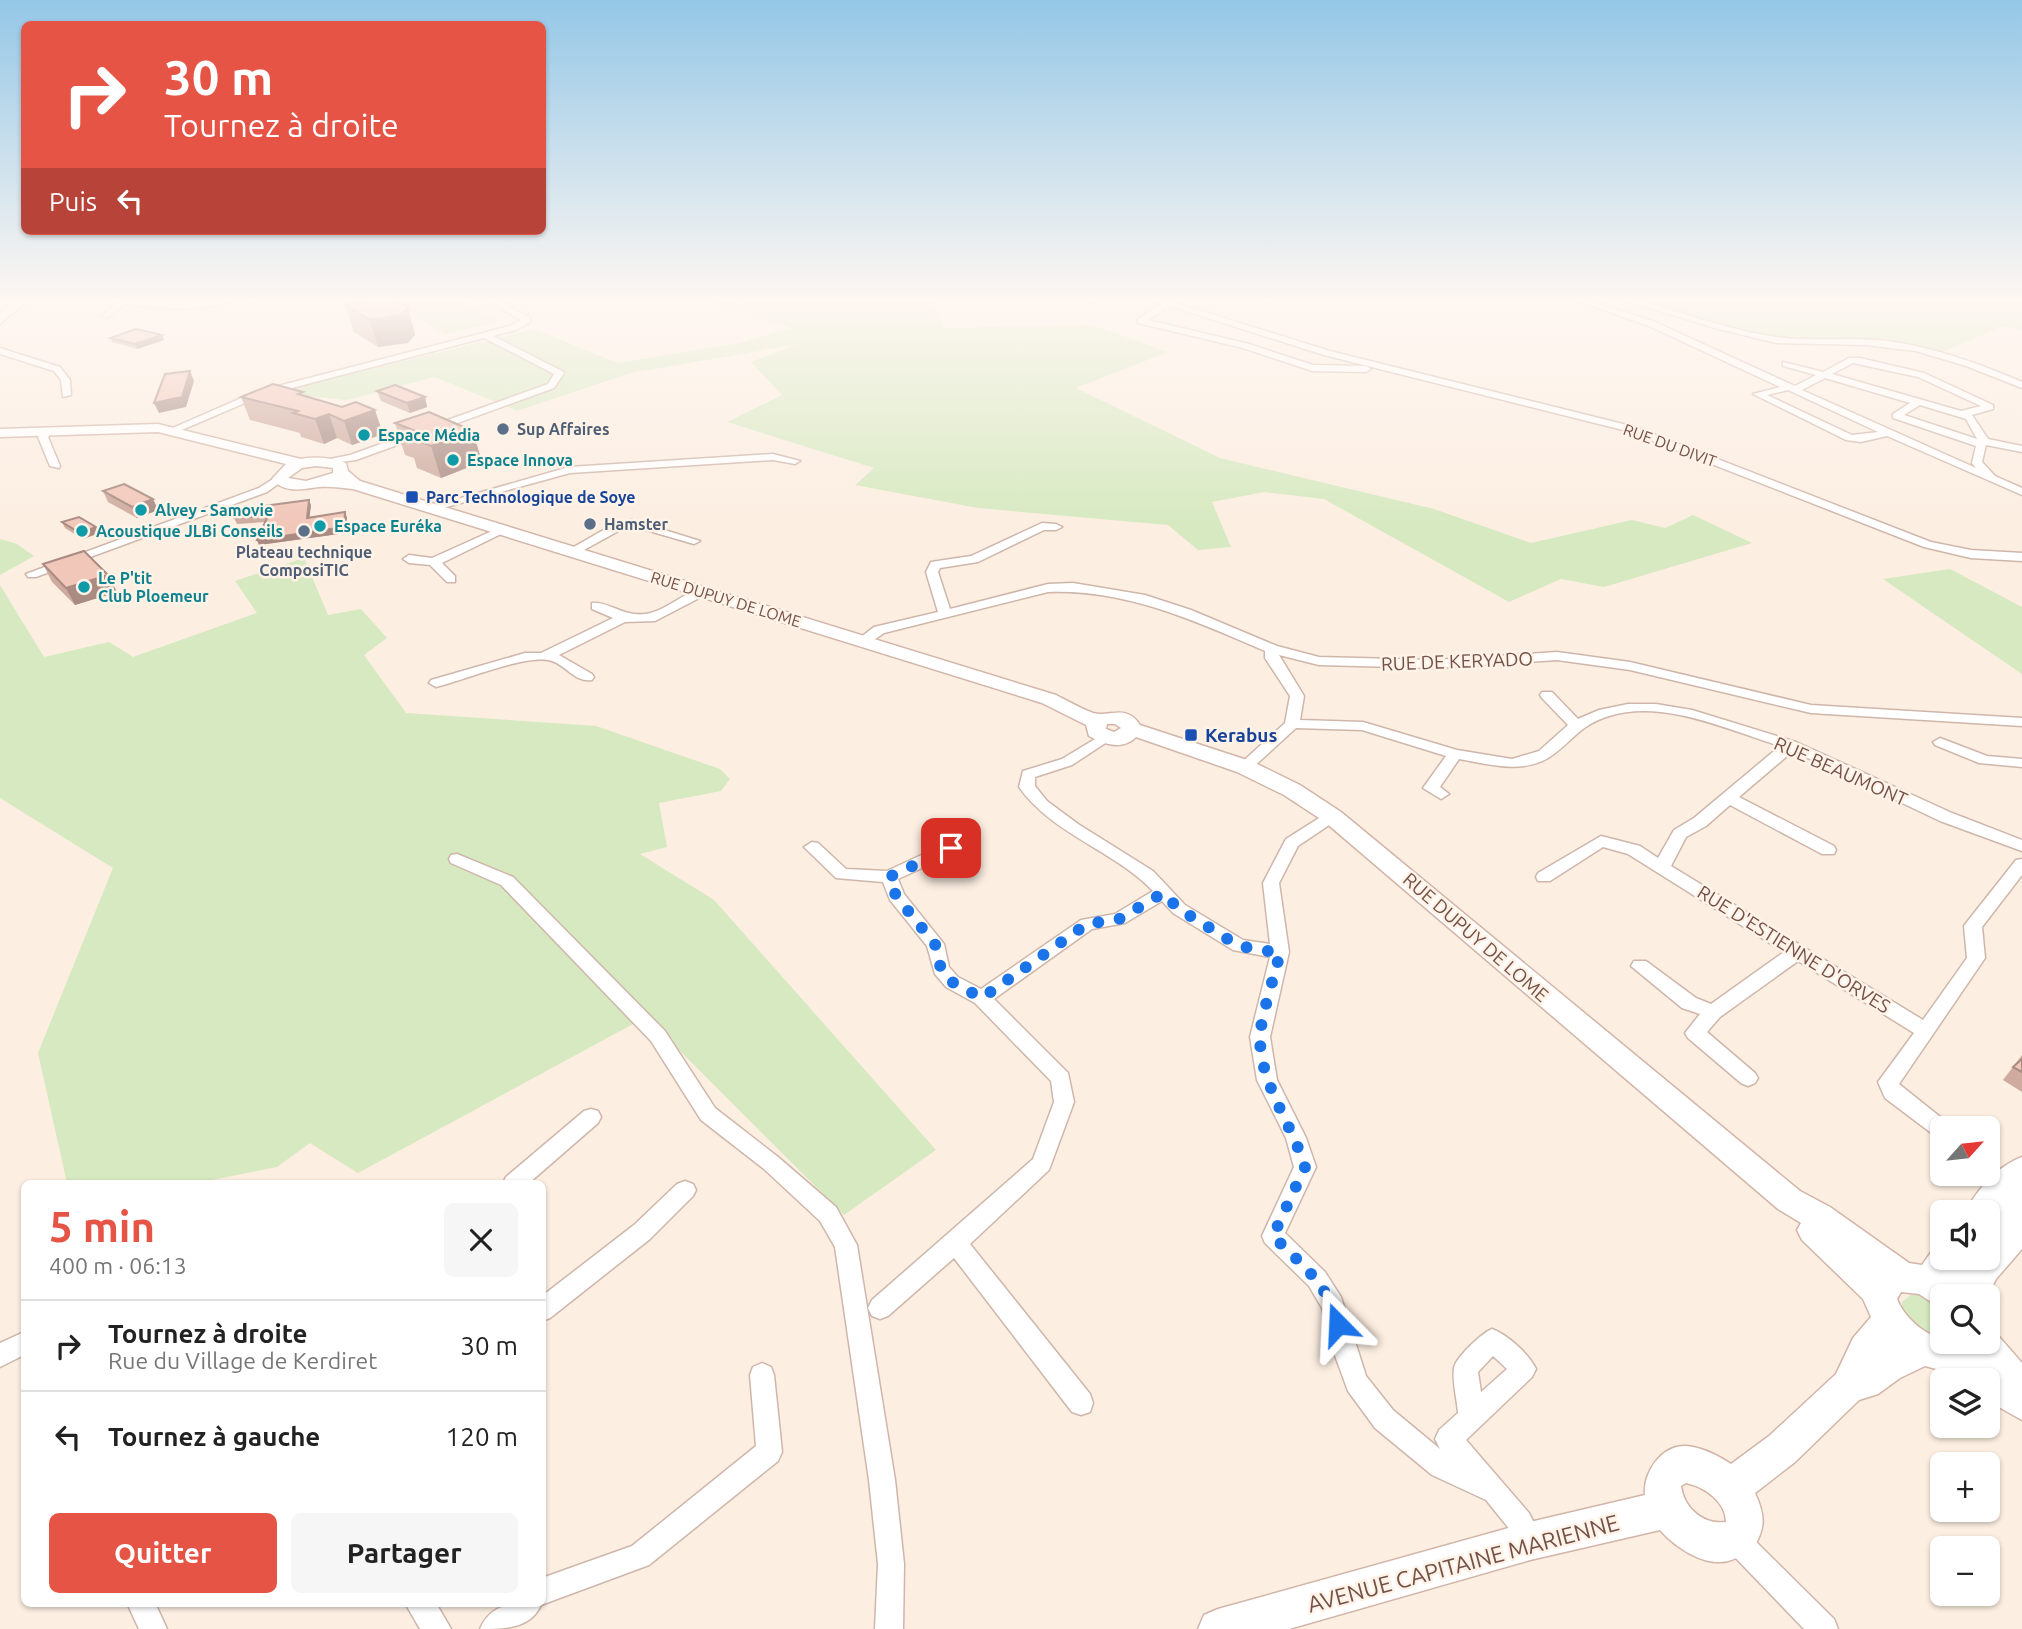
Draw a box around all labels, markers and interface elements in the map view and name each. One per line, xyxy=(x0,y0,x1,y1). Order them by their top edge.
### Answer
icon: right xyxy=(49,49,140,140)
text: 30 m xyxy=(164,49,273,104)
text: Tournez à droite xyxy=(164,107,399,143)
icon: left xyxy=(111,182,149,220)
text: Puis xyxy=(49,187,97,216)
place label: Sup Affaires xyxy=(517,420,610,438)
street label: RUE DU DIVIT xyxy=(1621,420,1719,470)
marker: Sup Affaires xyxy=(495,421,511,437)
place label: Espace Média xyxy=(378,426,480,444)
marker: Espace Média xyxy=(356,427,372,443)
place label: Espace Innova xyxy=(467,451,573,469)
marker: Espace Innova xyxy=(445,452,461,468)
place label: Parc Technologique de Soye xyxy=(426,488,636,506)
marker: Parc Technologique de Soye xyxy=(404,489,420,505)
place label: Alvey - Samovie xyxy=(155,501,273,519)
marker: Alvey - Samovie xyxy=(133,502,149,518)
place label: Hamster xyxy=(604,515,668,533)
marker: Hamster xyxy=(582,516,598,532)
place label: Espace Euréka xyxy=(334,517,442,535)
marker: Espace Euréka xyxy=(312,518,328,534)
place label: Acoustique JLBi Conseils xyxy=(96,522,283,540)
marker: Acoustique JLBi Conseils xyxy=(74,523,90,539)
marker: Plateau technique ComposiTIC xyxy=(296,523,312,539)
place label: Plateau technique ComposiTIC xyxy=(236,543,372,579)
street label: RUE DUPUY DE LOME xyxy=(649,568,803,630)
place label: Le P'tit Club Ploemeur xyxy=(98,569,209,605)
marker: Le P'tit Club Ploemeur xyxy=(76,579,92,595)
street label: RUE DE KERYADO xyxy=(1381,647,1533,675)
place label: Kerabus xyxy=(1205,724,1277,746)
marker: Kerabus xyxy=(1183,727,1199,743)
street label: RUE BEAUMONT xyxy=(1771,732,1911,810)
pin xyxy=(921,818,981,878)
icon: arrive xyxy=(932,829,970,867)
street label: RUE DUPUY DE LOME xyxy=(1399,868,1553,1006)
street label: RUE D'ESTIENNE D'ORVES xyxy=(1694,881,1894,1017)
north arrow xyxy=(1930,1116,2000,1186)
map controls xyxy=(1930,1116,2000,1606)
button: sound xyxy=(1930,1200,2000,1270)
text: 5 min xyxy=(49,1203,155,1250)
button: close xyxy=(444,1203,518,1277)
text: 400 m · 06:13 xyxy=(49,1253,187,1278)
button: search xyxy=(1930,1284,2000,1354)
position arrow xyxy=(1301,1287,1375,1361)
text: Tournez à droite xyxy=(108,1319,307,1348)
icon: right xyxy=(49,1327,87,1365)
text: 30 m xyxy=(460,1331,518,1360)
text: Rue du Village de Kerdiret xyxy=(108,1348,377,1373)
button: layers xyxy=(1930,1368,2000,1438)
icon: left xyxy=(49,1418,87,1456)
text: Tournez à gauche xyxy=(108,1422,320,1451)
text: 120 m xyxy=(446,1422,518,1451)
button: + xyxy=(1930,1452,2000,1522)
street label: AVENUE CAPITAINE MARIENNE xyxy=(1304,1509,1622,1617)
button: Quitter xyxy=(49,1513,277,1593)
button: Partager xyxy=(291,1513,518,1593)
button: − xyxy=(1930,1536,2000,1606)

